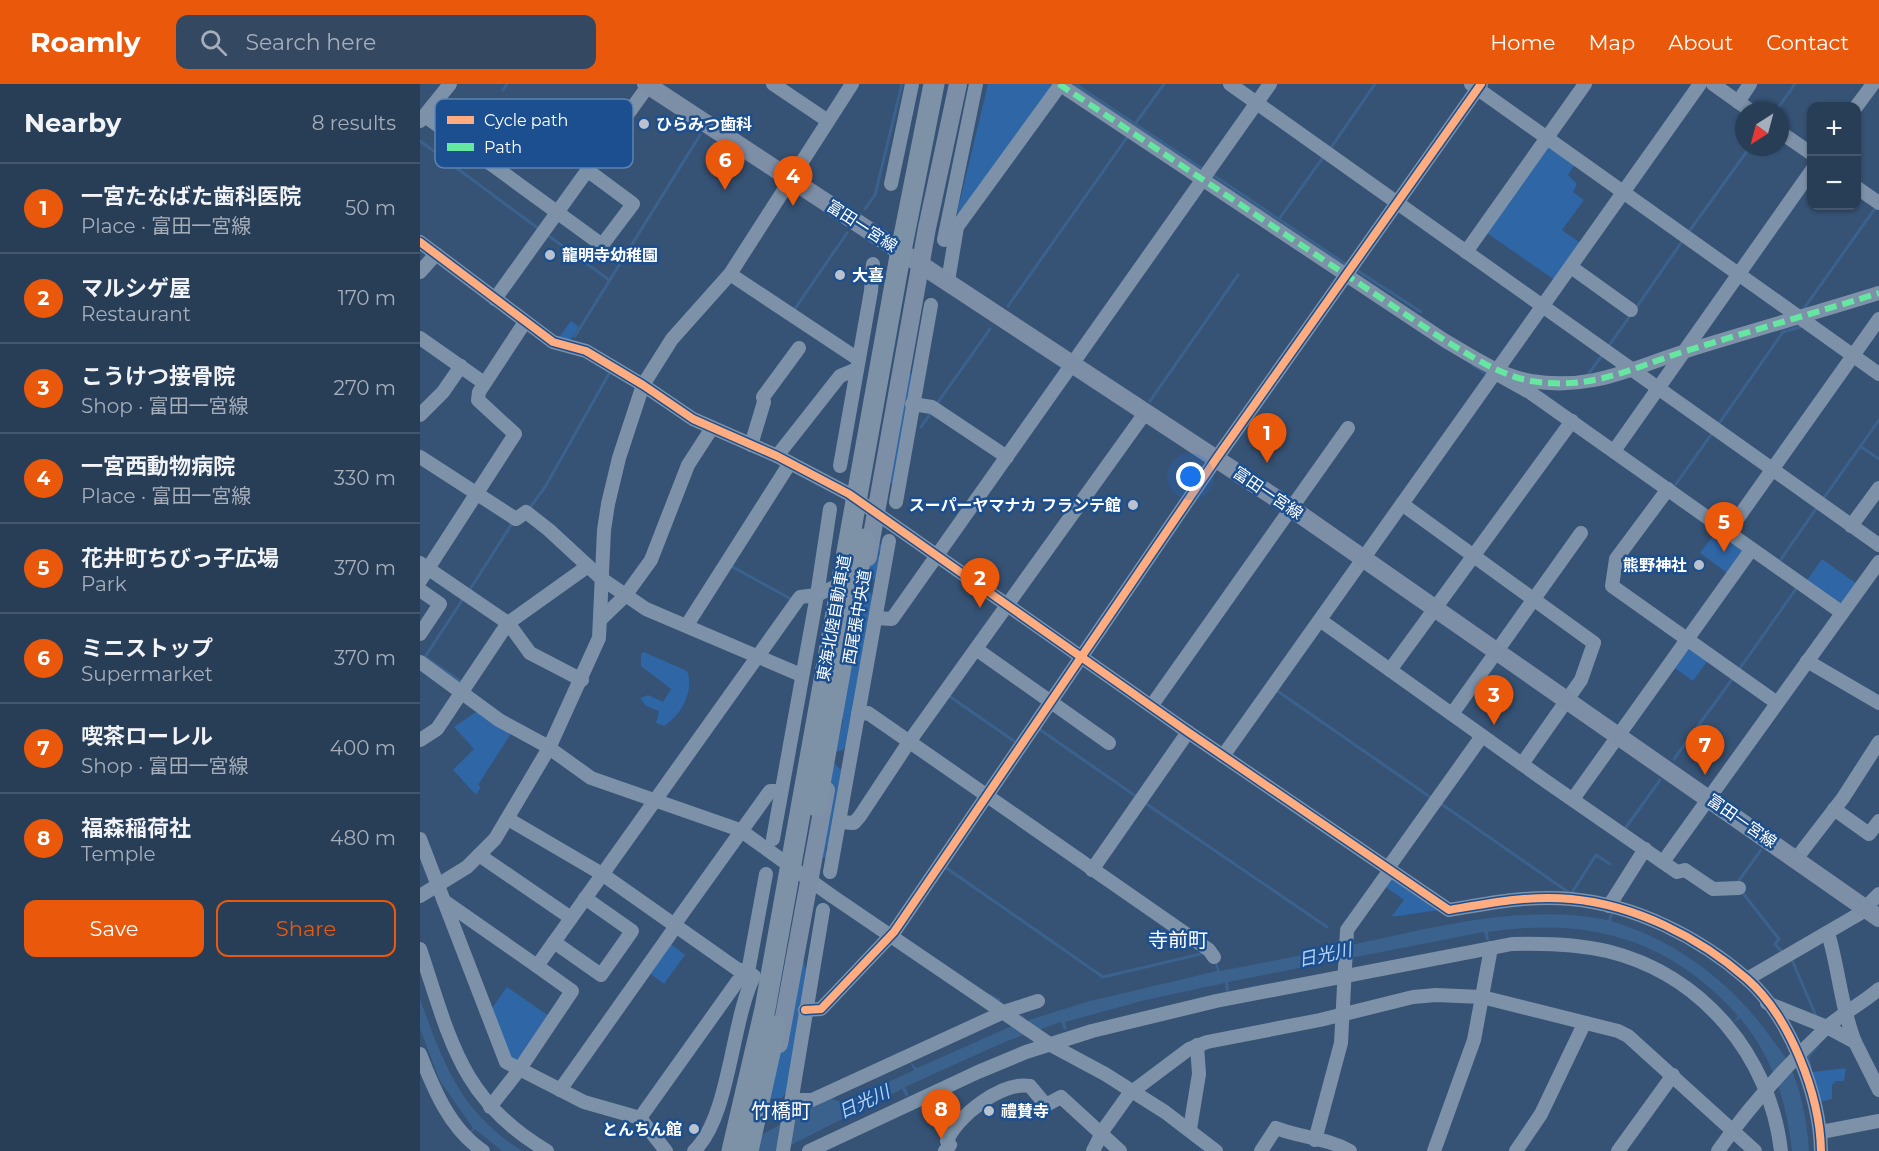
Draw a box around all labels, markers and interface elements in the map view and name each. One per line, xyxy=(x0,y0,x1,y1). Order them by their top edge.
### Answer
search box xyxy=(176,15,596,69)
text: Roamly xyxy=(30,25,140,59)
icon: search xyxy=(197,26,230,59)
text: Search here xyxy=(245,29,376,56)
text: Home xyxy=(1490,30,1555,55)
text: Map xyxy=(1588,30,1635,55)
text: About xyxy=(1668,30,1733,55)
text: Contact xyxy=(1766,30,1849,55)
legend xyxy=(435,99,633,168)
north arrow xyxy=(1735,102,1789,156)
map controls xyxy=(1807,102,1861,210)
button: + xyxy=(1807,102,1861,156)
text: Nearby xyxy=(24,107,121,139)
text: 8 results xyxy=(312,111,396,135)
text: Cycle path xyxy=(484,111,568,130)
place label: ひらみつ歯科 xyxy=(656,115,752,134)
marker: ひらみつ歯科 xyxy=(637,117,651,131)
text: Path xyxy=(484,138,522,157)
pin: 6 xyxy=(706,141,744,190)
pin: 4 xyxy=(774,156,812,206)
button: − xyxy=(1807,156,1861,210)
text: 一宮たなばた歯科医院 xyxy=(81,183,301,210)
text: 1 xyxy=(40,196,47,220)
text: 50 m xyxy=(345,196,396,220)
street label: 富田一宮線 xyxy=(823,196,901,256)
text: Place · 富田一宮線 xyxy=(81,214,251,238)
place label: 龍明寺幼稚園 xyxy=(562,246,658,265)
marker: 龍明寺幼稚園 xyxy=(543,248,557,262)
place label: 大喜 xyxy=(852,266,884,285)
marker: 大喜 xyxy=(833,268,847,282)
text: マルシゲ屋 xyxy=(81,275,191,302)
text: 2 xyxy=(38,286,49,310)
text: 170 m xyxy=(338,286,396,310)
text: Restaurant xyxy=(81,302,191,326)
text: こうけつ接骨院 xyxy=(81,363,235,390)
text: 3 xyxy=(38,376,49,400)
text: 270 m xyxy=(334,376,396,400)
text: Shop · 富田一宮線 xyxy=(81,394,248,418)
pin: 1 xyxy=(1248,414,1286,463)
text: 一宮西動物病院 xyxy=(81,453,235,480)
your location xyxy=(1176,462,1205,491)
street label: 富田一宮線 xyxy=(1230,463,1306,523)
text: 4 xyxy=(37,466,50,490)
text: 330 m xyxy=(334,466,396,490)
text: Place · 富田一宮線 xyxy=(81,484,251,508)
place label: スーパーヤマナカ フランテ館 xyxy=(909,496,1121,515)
marker: スーパーヤマナカ フランテ館 xyxy=(1126,498,1140,512)
pin: 5 xyxy=(1704,502,1744,552)
text: 花井町ちびっ子広場 xyxy=(81,545,279,572)
street label: 東海北陸自動車道 xyxy=(814,553,854,683)
text: 5 xyxy=(38,556,49,580)
text: 370 m xyxy=(334,556,396,580)
place label: 熊野神社 xyxy=(1623,556,1687,575)
pin: 2 xyxy=(960,558,1000,608)
marker: 熊野神社 xyxy=(1692,558,1706,572)
street label: 西尾張中央道 xyxy=(839,568,875,666)
text: Park xyxy=(81,572,127,596)
text: ミニストップ xyxy=(81,635,213,662)
text: 6 xyxy=(37,646,50,670)
text: 370 m xyxy=(334,646,396,670)
text: Supermarket xyxy=(81,662,213,686)
pin: 3 xyxy=(1474,676,1514,725)
text: 喫茶ローレル xyxy=(81,723,213,750)
pin: 7 xyxy=(1686,726,1724,775)
text: 7 xyxy=(37,736,50,760)
text: 400 m xyxy=(330,736,396,760)
text: Shop · 富田一宮線 xyxy=(81,754,248,778)
street label: 富田一宮線 xyxy=(1704,790,1780,852)
text: 福森稲荷社 xyxy=(81,815,191,842)
text: 8 xyxy=(37,826,50,850)
text: 480 m xyxy=(330,826,396,850)
text: Temple xyxy=(81,842,156,866)
button: Save xyxy=(24,900,204,957)
button: Share xyxy=(216,900,396,957)
district label: 寺前町 xyxy=(1148,928,1208,952)
water label: 日光川 xyxy=(1296,938,1356,971)
water label: 日光川 xyxy=(835,1080,895,1123)
pin: 8 xyxy=(922,1090,960,1139)
district label: 竹橋町 xyxy=(751,1099,811,1123)
place label: 禮賛寺 xyxy=(1001,1102,1049,1121)
marker: 禮賛寺 xyxy=(982,1104,996,1118)
place label: とんちん館 xyxy=(602,1120,682,1139)
marker: とんちん館 xyxy=(687,1122,701,1136)

